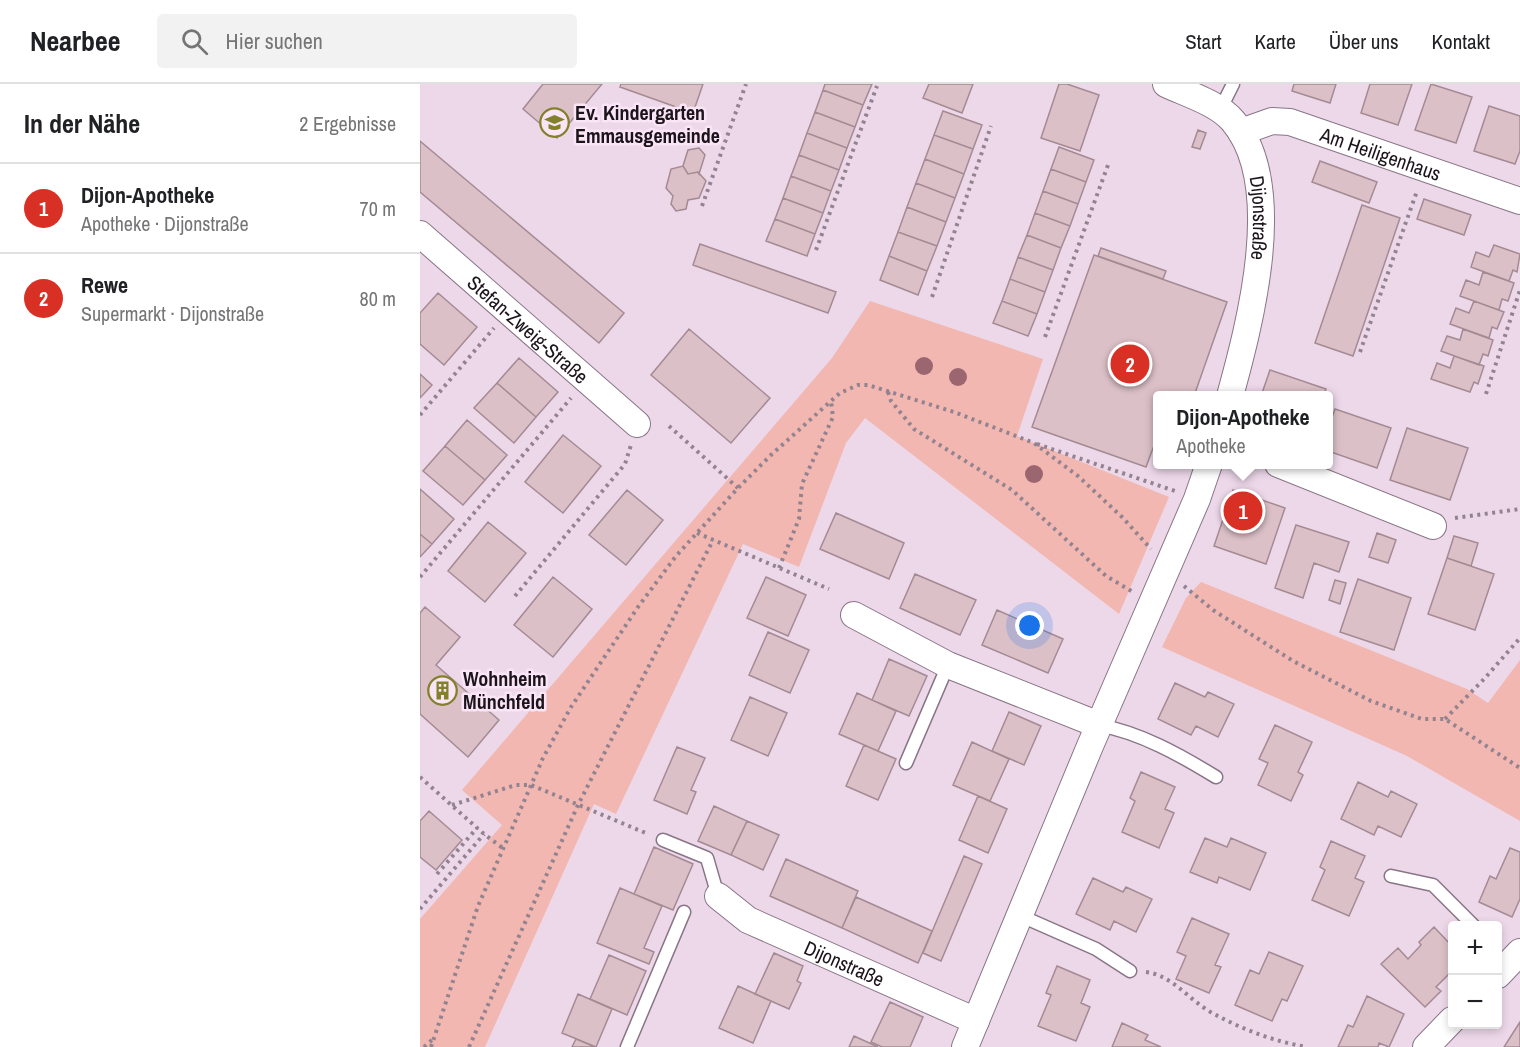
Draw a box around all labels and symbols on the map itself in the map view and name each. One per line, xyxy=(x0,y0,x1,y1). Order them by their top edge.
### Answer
place label: Ev. Kindergarten Emmausgemeinde xyxy=(575,99,720,149)
school or university icon: Ev. Kindergarten Emmausgemeinde xyxy=(538,107,570,139)
street label: Am Heiligenhaus xyxy=(1316,120,1445,186)
street label: Dijonstraße xyxy=(1244,174,1275,262)
street label: Stefan-Zweig-Straße xyxy=(462,269,595,389)
pin: 2 xyxy=(1110,342,1150,386)
pin: 1 xyxy=(1224,488,1262,534)
your location xyxy=(1015,611,1044,640)
place label: Wohnheim Münchfeld xyxy=(463,665,547,715)
building icon: Wohnheim Münchfeld xyxy=(426,674,458,706)
street label: Dijonstraße xyxy=(800,933,889,992)

